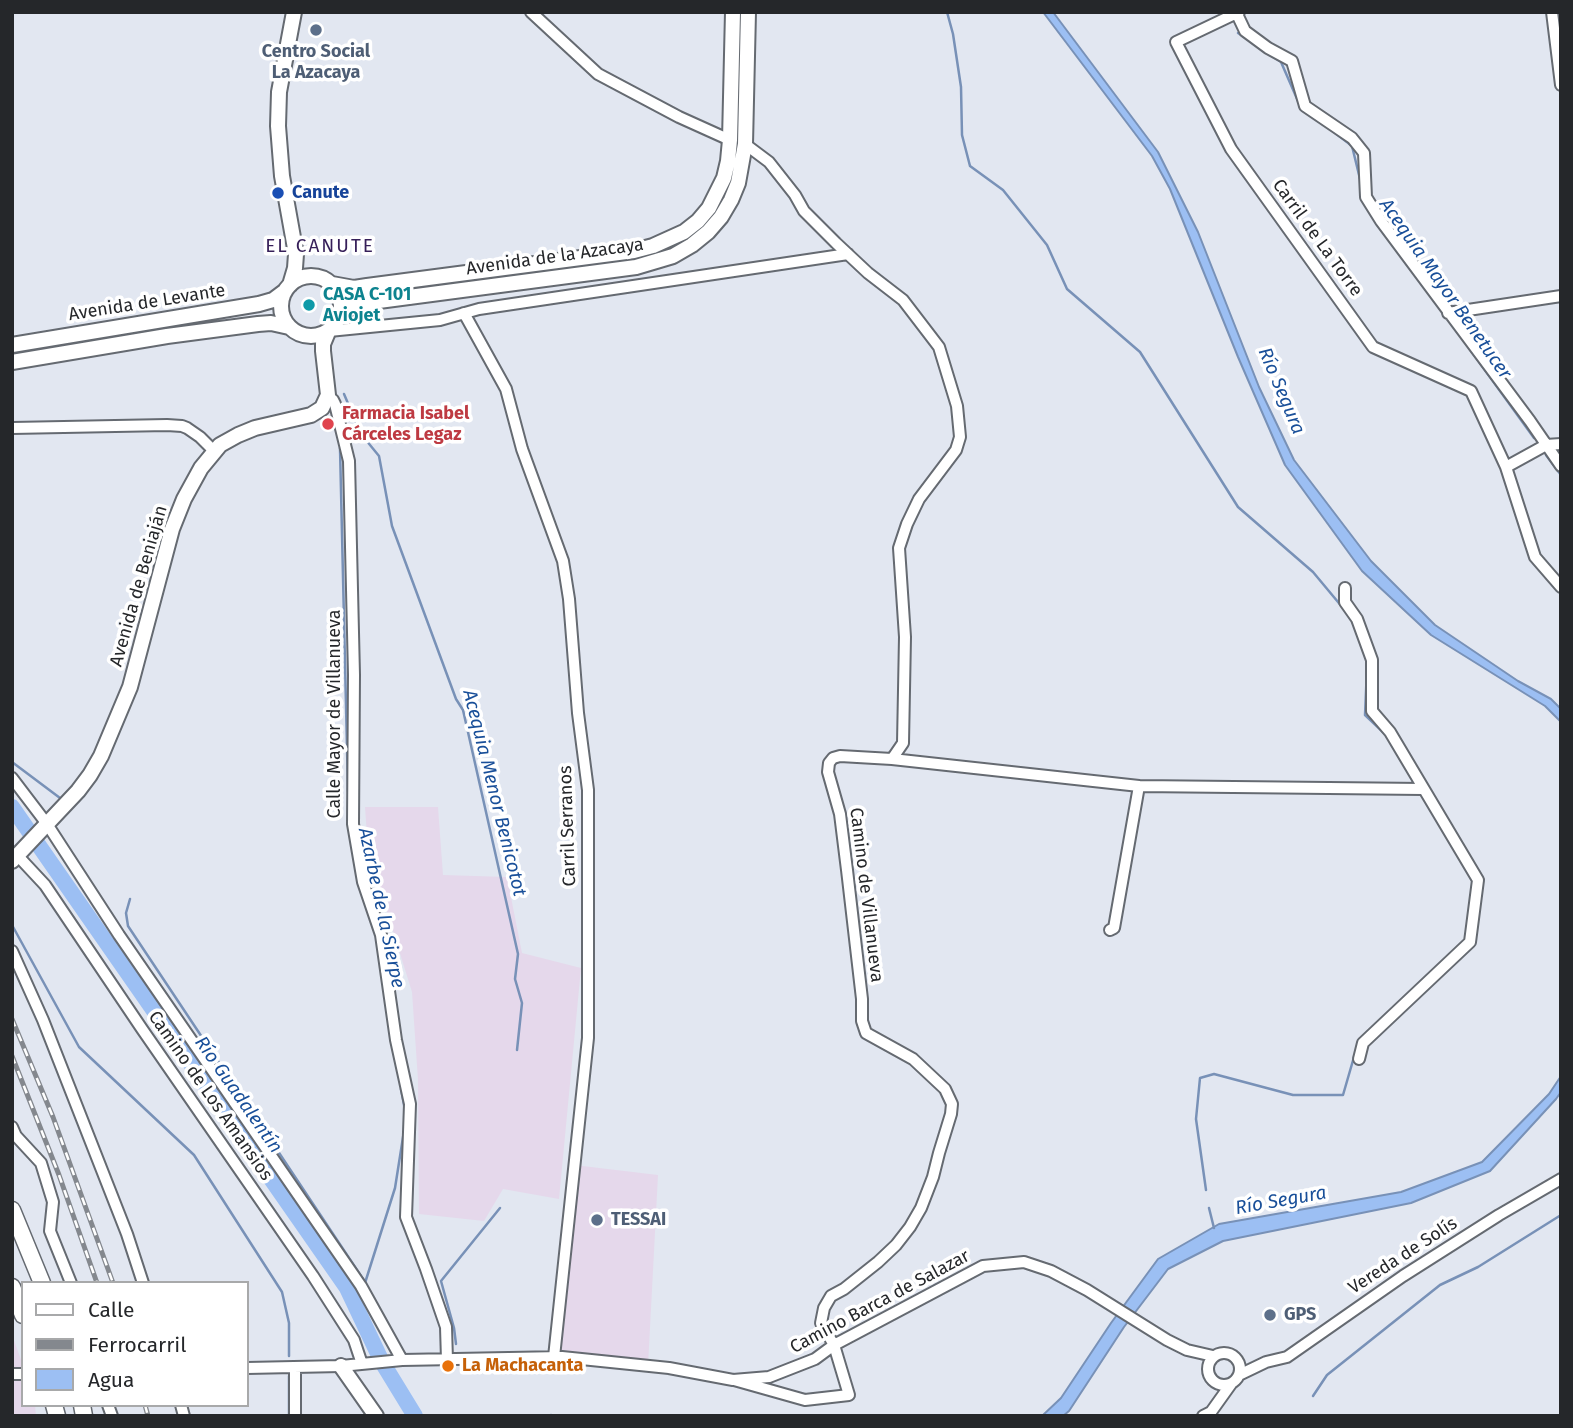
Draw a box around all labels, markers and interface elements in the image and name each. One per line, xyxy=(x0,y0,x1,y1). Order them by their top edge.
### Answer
marker: Centro Social La Azacaya xyxy=(308,22,324,38)
place label: Centro Social La Azacaya xyxy=(262,41,370,84)
street label: Carril de La Torre xyxy=(1267,175,1367,301)
place label: Canute xyxy=(292,182,349,204)
marker: Canute xyxy=(270,185,286,201)
water label: Acequia Mayor Benetucer xyxy=(1374,194,1516,384)
street label: Avenida de la Azacaya xyxy=(465,234,645,280)
district label: EL CANUTE xyxy=(266,236,374,258)
street label: Avenida de Levante xyxy=(67,280,227,326)
place label: CASA C-101 Aviojet xyxy=(323,284,411,326)
marker: CASA C-101 Aviojet xyxy=(301,297,317,313)
water label: Río Segura xyxy=(1253,344,1309,438)
place label: Farmacia Isabel Cárceles Legaz xyxy=(342,403,469,446)
marker: Farmacia Isabel Cárceles Legaz xyxy=(320,416,336,432)
street label: Avenida de Beniaján xyxy=(106,503,172,669)
street label: Calle Mayor de Villanueva xyxy=(324,610,346,818)
water label: Acequia Menor Benicotot xyxy=(457,687,531,899)
street label: Carril Serranos xyxy=(555,765,581,887)
street label: Camino de Villanueva xyxy=(845,806,887,984)
water label: Azarbe de la Sierpe xyxy=(353,826,409,990)
street label: Camino de Los Amansios xyxy=(143,1007,277,1185)
water label: Río Guadalentín xyxy=(189,1032,287,1158)
water label: Río Segura xyxy=(1234,1182,1328,1220)
place label: TESSAI xyxy=(611,1209,666,1231)
marker: TESSAI xyxy=(589,1212,605,1228)
street label: Vereda de Solís xyxy=(1345,1213,1461,1299)
street label: Camino Barca de Salazar xyxy=(787,1245,973,1359)
legend xyxy=(21,1281,248,1407)
text: Calle xyxy=(88,1297,134,1323)
place label: GPS xyxy=(1284,1304,1316,1326)
marker: GPS xyxy=(1262,1307,1278,1323)
text: Ferrocarril xyxy=(88,1332,186,1358)
place label: La Machacanta xyxy=(462,1355,583,1377)
marker: La Machacanta xyxy=(440,1358,456,1374)
text: Agua xyxy=(88,1367,134,1393)

